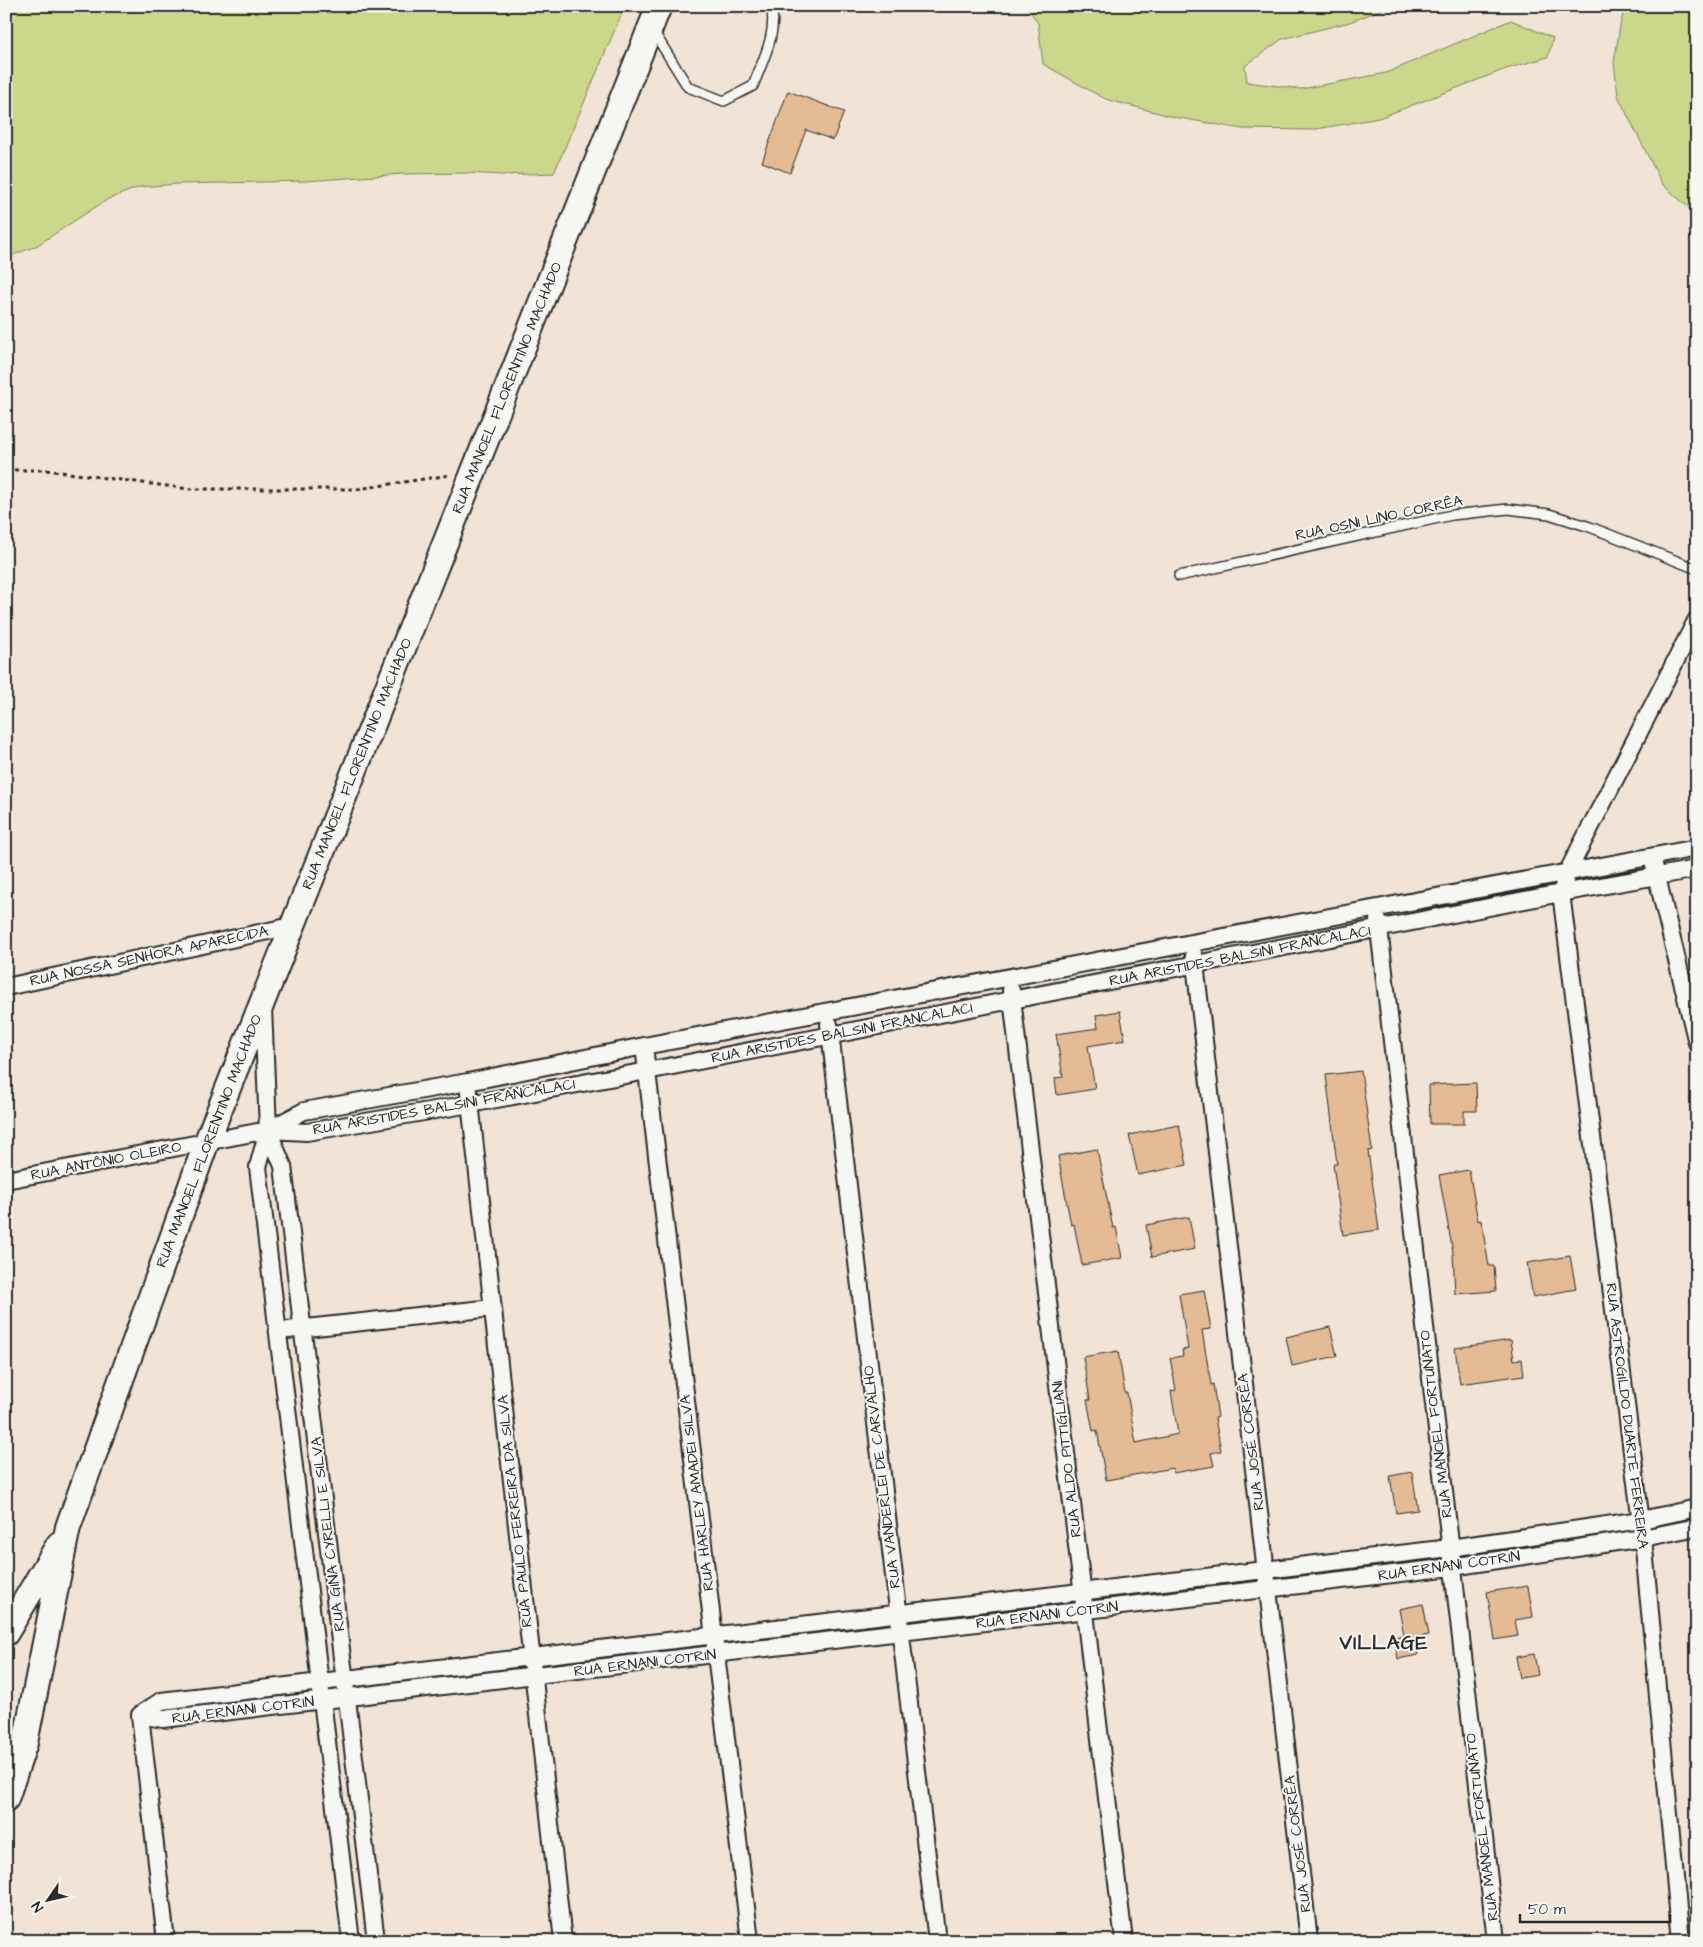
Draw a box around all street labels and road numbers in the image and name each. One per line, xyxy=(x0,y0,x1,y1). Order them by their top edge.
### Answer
street label: RUA MANOEL FLORENTINO MACHADO xyxy=(447,259,567,517)
street label: RUA OSNI LINO CORRÊA xyxy=(1293,490,1465,546)
street label: RUA MANOEL FLORENTINO MACHADO xyxy=(297,635,417,893)
street label: RUA NOSSA SENHORA APARECIDA xyxy=(28,920,270,992)
street label: RUA ARISTIDES BALSINI FRANCALACI xyxy=(1107,920,1373,992)
street label: RUA ARISTIDES BALSINI FRANCALACI xyxy=(709,997,975,1069)
street label: RUA MANOEL FLORENTINO MACHADO xyxy=(151,1011,267,1271)
street label: RUA ARISTIDES BALSINI FRANCALACI xyxy=(311,1074,577,1140)
street label: RUA ANTÔNIO OLEIRO xyxy=(29,1136,183,1186)
street label: RUA ASTROGILDO DUARTE FERREIRA xyxy=(1600,1282,1654,1551)
street label: RUA MANOEL FORTUNATO xyxy=(1414,1329,1458,1519)
street label: RUA VANDERLEI DE CARVALHO xyxy=(858,1365,906,1589)
street label: RUA JOSÉ CORRÊA xyxy=(1232,1372,1270,1512)
street label: RUA ALDO PITTIGLIANI xyxy=(1047,1379,1087,1539)
street label: RUA PAULO FERREIRA DA SILVA xyxy=(492,1393,538,1628)
street label: RUA HARLEY AMADEI SILVA xyxy=(675,1393,719,1592)
street label: RUA GINA CYRELLI E SILVA xyxy=(306,1435,350,1632)
street label: RUA ERNANI COTRIN xyxy=(1377,1546,1521,1586)
street label: RUA ERNANI COTRIN xyxy=(975,1596,1119,1634)
street label: RUA ERNANI COTRIN xyxy=(573,1644,717,1682)
street label: RUA ERNANI COTRIN xyxy=(171,1691,315,1729)
street label: RUA MANOEL FORTUNATO xyxy=(1460,1732,1504,1922)
street label: RUA JOSÉ CORRÊA xyxy=(1279,1774,1317,1914)

